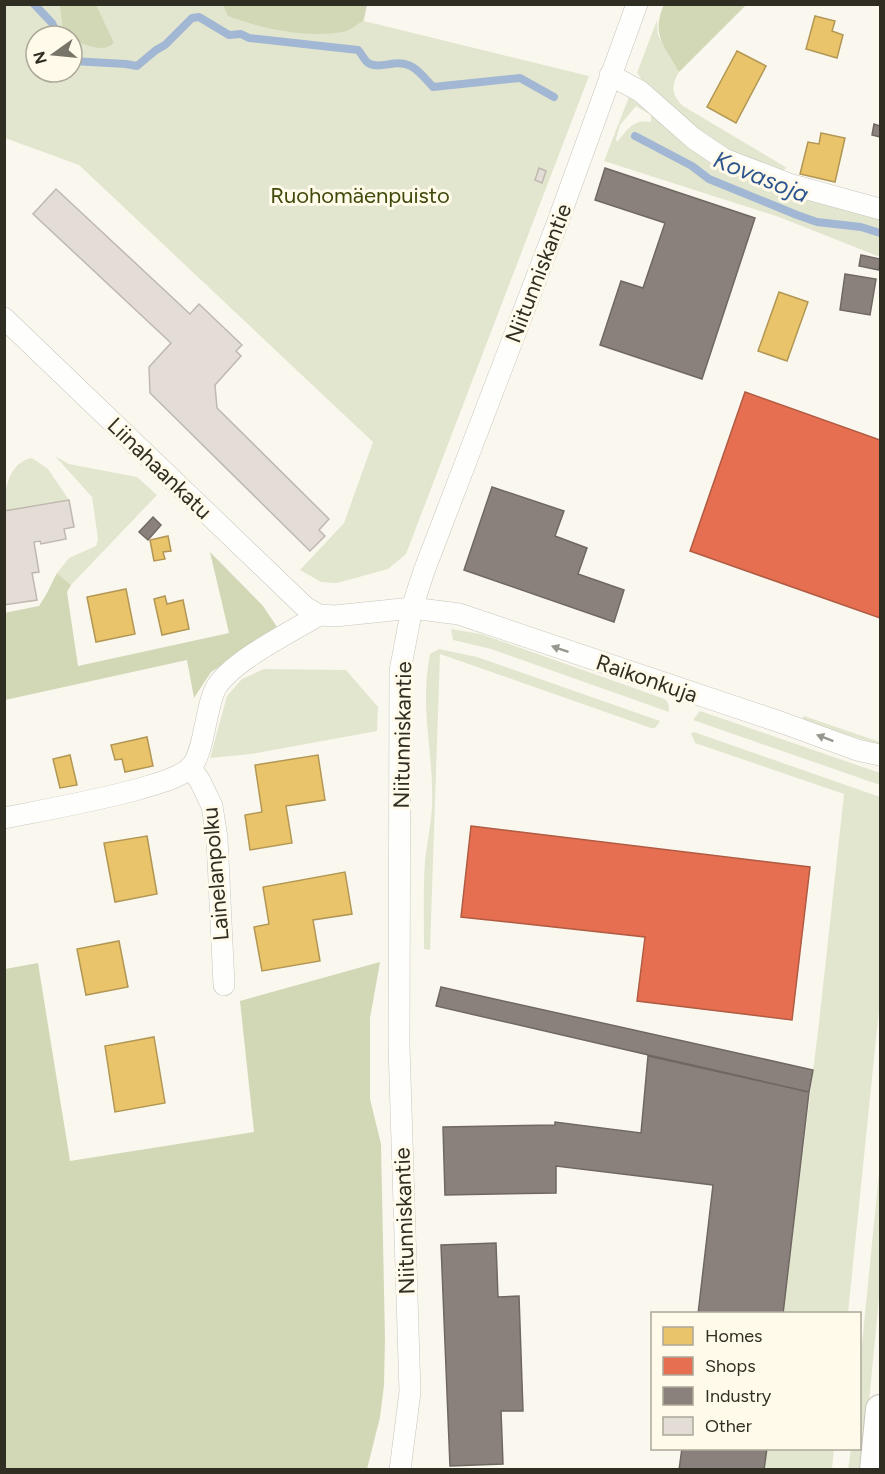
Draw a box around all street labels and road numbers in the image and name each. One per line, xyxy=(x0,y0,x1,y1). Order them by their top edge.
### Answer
street label: Niitunniskantie xyxy=(500,200,577,347)
street label: Liinahaankatu xyxy=(102,412,217,525)
street label: Raikonkuja xyxy=(592,649,701,708)
street label: Niitunniskantie xyxy=(388,661,417,809)
street label: Lainelanpolku xyxy=(196,806,235,942)
street label: Niitunniskantie xyxy=(388,1147,421,1295)

